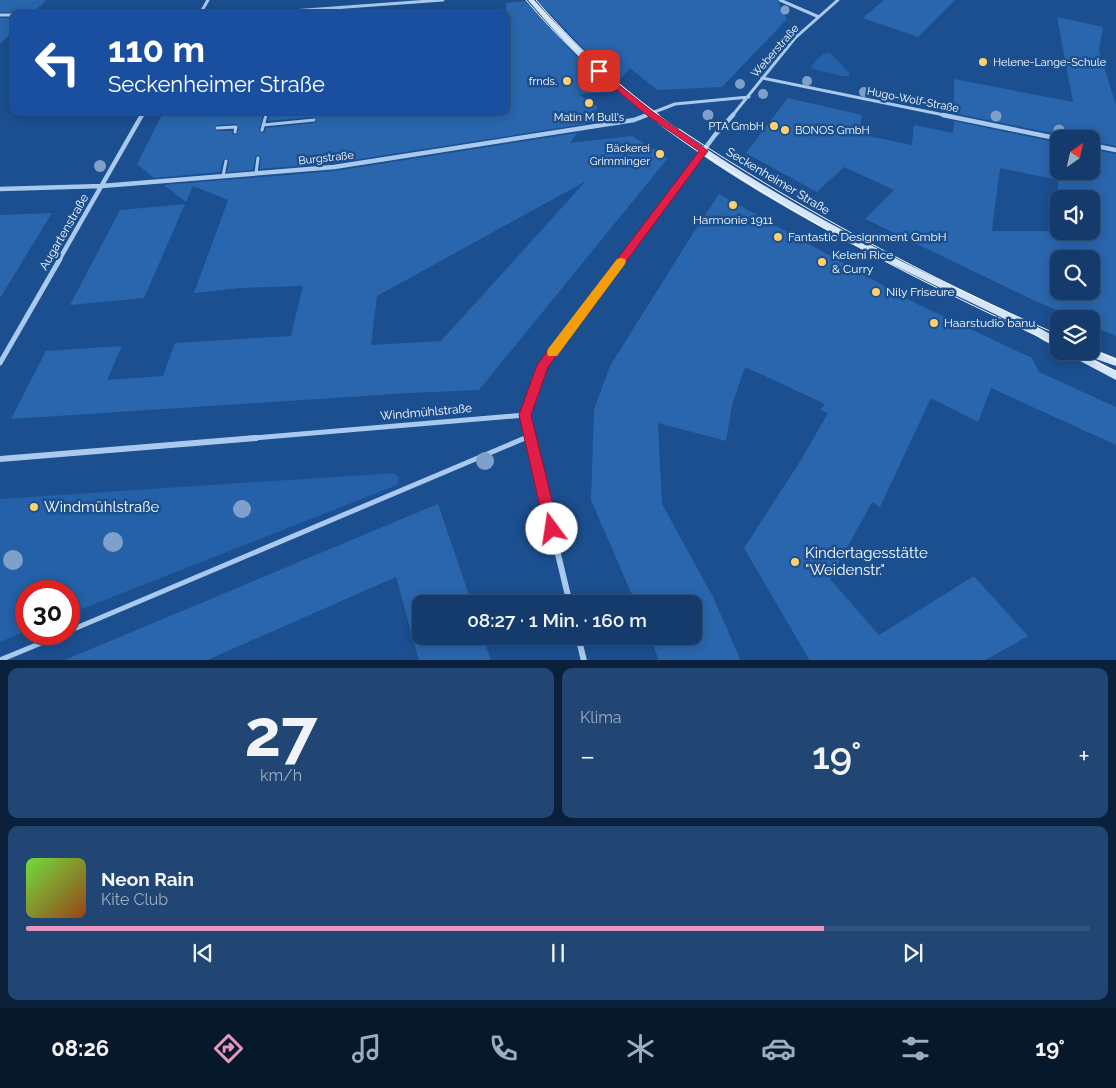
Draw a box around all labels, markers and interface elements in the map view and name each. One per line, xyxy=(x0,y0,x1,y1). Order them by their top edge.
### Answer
street label: Weberstraße xyxy=(749,22,802,80)
text: 110 m xyxy=(108,29,205,70)
icon: left xyxy=(25,30,90,95)
pin xyxy=(578,50,620,92)
marker: Helene-Lange-Schule xyxy=(977,56,989,68)
place label: Helene-Lange-Schule xyxy=(993,56,1107,69)
icon: arrive xyxy=(585,57,613,85)
text: Seckenheimer Straße xyxy=(108,71,325,97)
place label: frnds. xyxy=(529,75,557,88)
marker: frnds. xyxy=(561,75,573,87)
street label: Hugo-Wolf-Straße xyxy=(866,85,960,115)
marker: Matin M Bull's xyxy=(583,97,595,109)
place label: Matin M Bull's xyxy=(554,111,624,124)
place label: PTA GmbH xyxy=(708,120,764,133)
marker: PTA GmbH xyxy=(768,120,780,132)
marker: BONOS GmbH xyxy=(779,124,791,136)
place label: BONOS GmbH xyxy=(795,124,870,137)
north arrow xyxy=(1050,130,1100,180)
map controls xyxy=(1050,130,1100,360)
place label: Bäckerei Grimminger xyxy=(590,142,650,168)
street label: Seckenheimer Straße xyxy=(724,145,832,217)
marker: Bäckerei Grimminger xyxy=(654,148,666,160)
street label: Burgstraße xyxy=(298,149,355,167)
button: sound xyxy=(1050,190,1100,240)
street label: Augartenstraße xyxy=(37,192,91,272)
marker: Harmonie 1911 xyxy=(727,199,739,211)
place label: Harmonie 1911 xyxy=(693,213,773,227)
place label: Fantastic Designment GmbH xyxy=(788,230,947,244)
marker: Fantastic Designment GmbH xyxy=(772,231,784,243)
place label: Keleni Rice & Curry xyxy=(832,248,893,276)
button: search xyxy=(1050,250,1100,300)
marker: Keleni Rice & Curry xyxy=(816,256,828,268)
place label: Nily Friseure xyxy=(886,285,955,299)
marker: Nily Friseure xyxy=(870,286,882,298)
button: layers xyxy=(1050,310,1100,360)
place label: Haarstudio banu xyxy=(944,316,1035,330)
marker: Haarstudio banu xyxy=(928,317,940,329)
street label: Windmühlstraße xyxy=(379,401,473,423)
place label: Windmühlstraße xyxy=(44,498,159,516)
marker: Windmühlstraße xyxy=(28,501,40,513)
position arrow xyxy=(525,502,577,554)
place label: Kindertagesstätte "Weidenstr." xyxy=(805,544,928,579)
marker: Kindertagesstätte "Weidenstr." xyxy=(789,556,801,568)
speed limit sign: 30 xyxy=(15,580,80,645)
text: 08:27 · 1 Min. · 160 m xyxy=(467,609,647,631)
text: 27 xyxy=(244,695,318,771)
text: Klima xyxy=(580,708,622,727)
text: 19° xyxy=(812,733,862,778)
text: − xyxy=(580,740,595,773)
text: + xyxy=(1078,740,1090,773)
text: km/h xyxy=(260,766,302,785)
text: Neon Rain xyxy=(101,868,194,890)
text: Kite Club xyxy=(101,890,168,909)
icon: previous xyxy=(189,939,217,967)
icon: pause xyxy=(544,939,572,967)
icon: next xyxy=(899,939,927,967)
icon: directions xyxy=(211,1031,246,1066)
icon: music xyxy=(349,1031,384,1066)
icon: phone xyxy=(486,1031,521,1066)
icon: climate xyxy=(623,1031,658,1066)
icon: car xyxy=(761,1031,796,1066)
icon: filters xyxy=(898,1031,933,1066)
text: 08:26 xyxy=(51,1035,109,1061)
text: 19° xyxy=(1035,1035,1065,1061)

